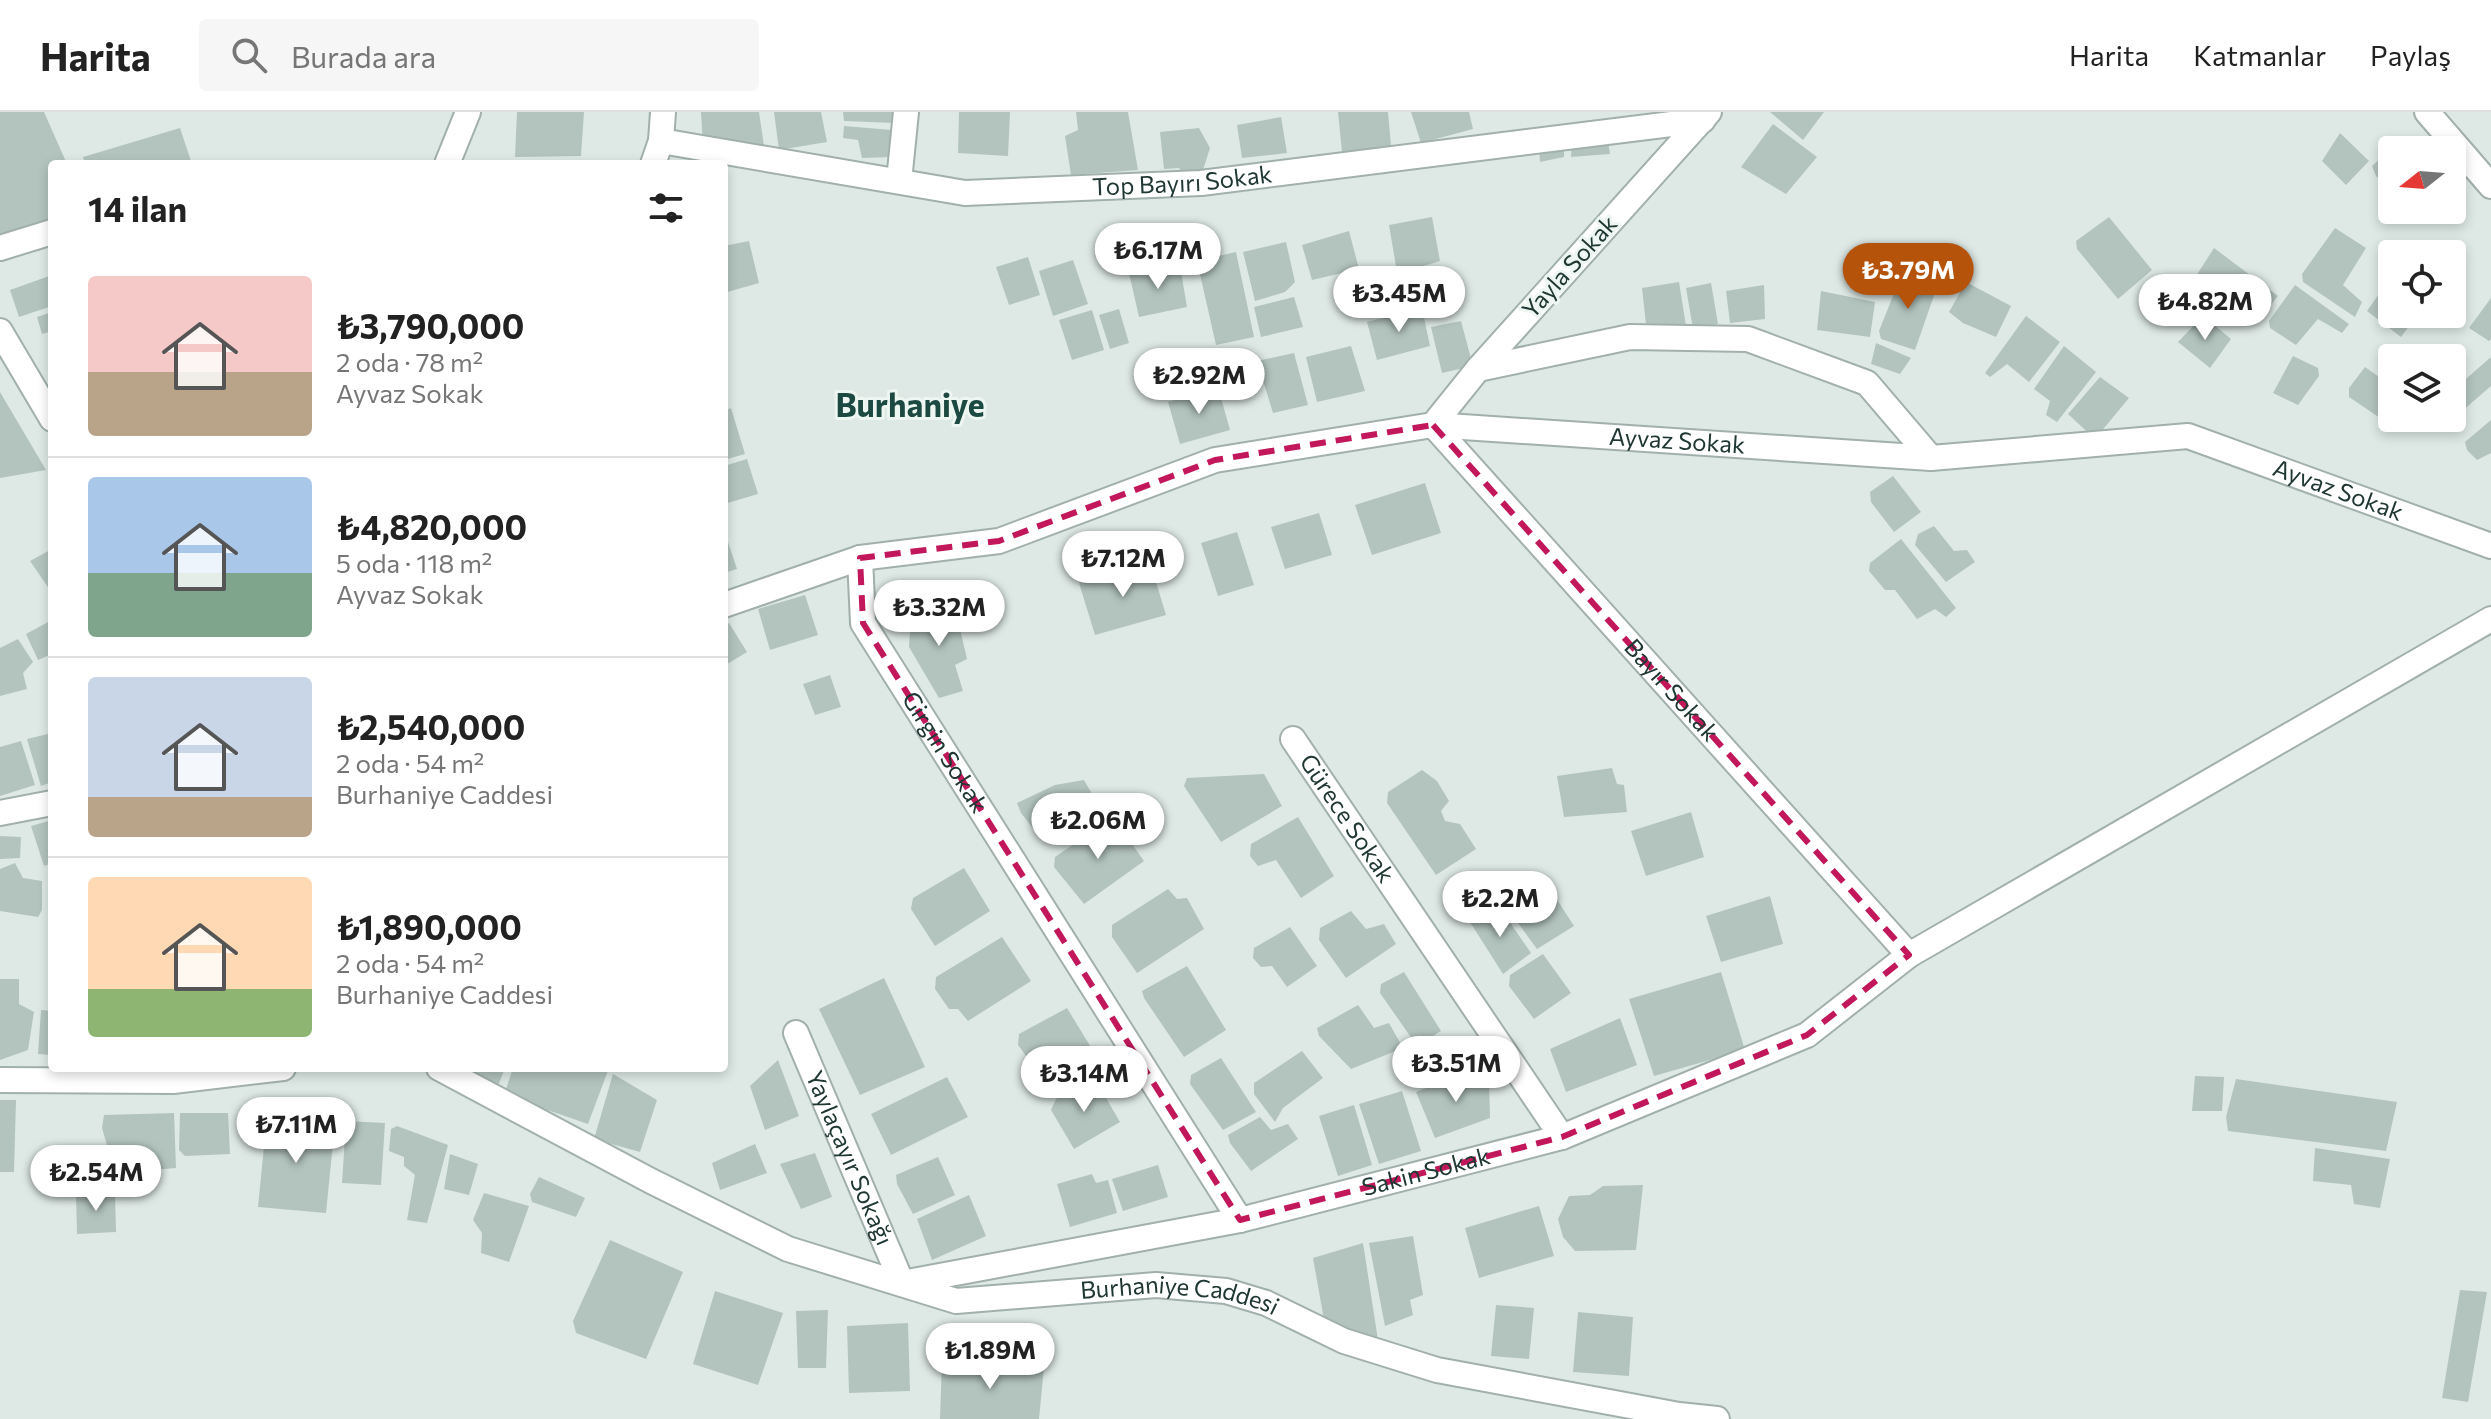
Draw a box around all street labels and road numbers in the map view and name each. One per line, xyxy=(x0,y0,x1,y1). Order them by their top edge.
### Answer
street label: Top Bayırı Sokak xyxy=(1092,158,1274,201)
street label: Yayla Sokak xyxy=(1515,209,1623,323)
street label: Ayvaz Sokak xyxy=(1608,421,1746,459)
street label: Ayvaz Sokak xyxy=(2269,452,2407,526)
street label: Bayır Sokak xyxy=(1619,632,1726,746)
street label: Girgin Sokak xyxy=(897,685,995,818)
street label: Gürece Sokak xyxy=(1294,748,1402,888)
street label: Yaylaçayır Sokağı xyxy=(801,1066,900,1249)
street label: Sakin Sokak xyxy=(1359,1140,1493,1201)
street label: Burhaniye Caddesi xyxy=(1079,1269,1284,1320)

